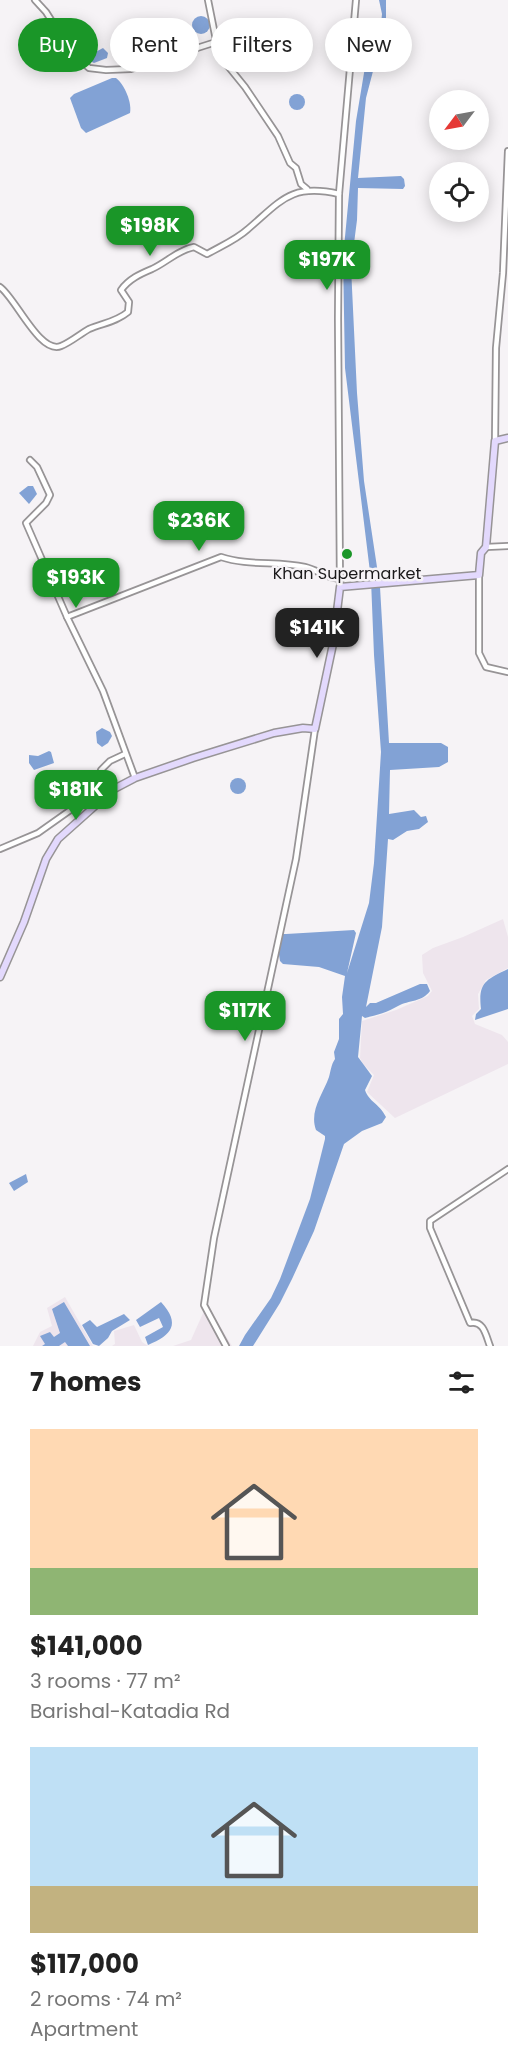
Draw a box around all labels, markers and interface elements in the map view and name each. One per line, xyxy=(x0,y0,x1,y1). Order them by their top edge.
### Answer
chip: Buy xyxy=(18,18,98,72)
chip: Rent xyxy=(110,18,199,72)
chip: Filters xyxy=(211,18,313,72)
chip: New xyxy=(325,18,412,72)
north arrow xyxy=(429,90,489,150)
map controls xyxy=(429,90,489,222)
button: locate xyxy=(429,162,489,222)
pin: $198K xyxy=(108,206,192,257)
text: $198K xyxy=(120,211,180,239)
pin: $197K xyxy=(285,240,369,291)
text: $197K xyxy=(298,245,356,273)
pin: $236K xyxy=(157,501,241,552)
text: $236K xyxy=(167,506,231,534)
marker: Khan Supermarket xyxy=(340,547,354,561)
pin: $193K xyxy=(34,558,118,609)
place label: Khan Supermarket xyxy=(273,562,422,585)
text: $193K xyxy=(46,563,106,591)
pin: $141K xyxy=(275,608,359,659)
text: $141K xyxy=(289,613,345,641)
pin: $181K xyxy=(34,770,118,821)
text: $181K xyxy=(48,775,104,803)
pin: $117K xyxy=(203,991,287,1042)
text: $117K xyxy=(219,996,271,1024)
text: 7 homes xyxy=(30,1364,142,1400)
icon: filters xyxy=(445,1366,478,1399)
icon: home xyxy=(200,1468,308,1576)
text: $141,000 xyxy=(30,1628,143,1664)
text: 3 rooms · 77 m² xyxy=(30,1667,181,1695)
text: Barishal-Katadia Rd xyxy=(30,1697,230,1725)
icon: home xyxy=(200,1786,308,1894)
text: $117,000 xyxy=(30,1946,139,1982)
text: 2 rooms · 74 m² xyxy=(30,1985,182,2013)
text: Apartment xyxy=(30,2015,138,2043)

